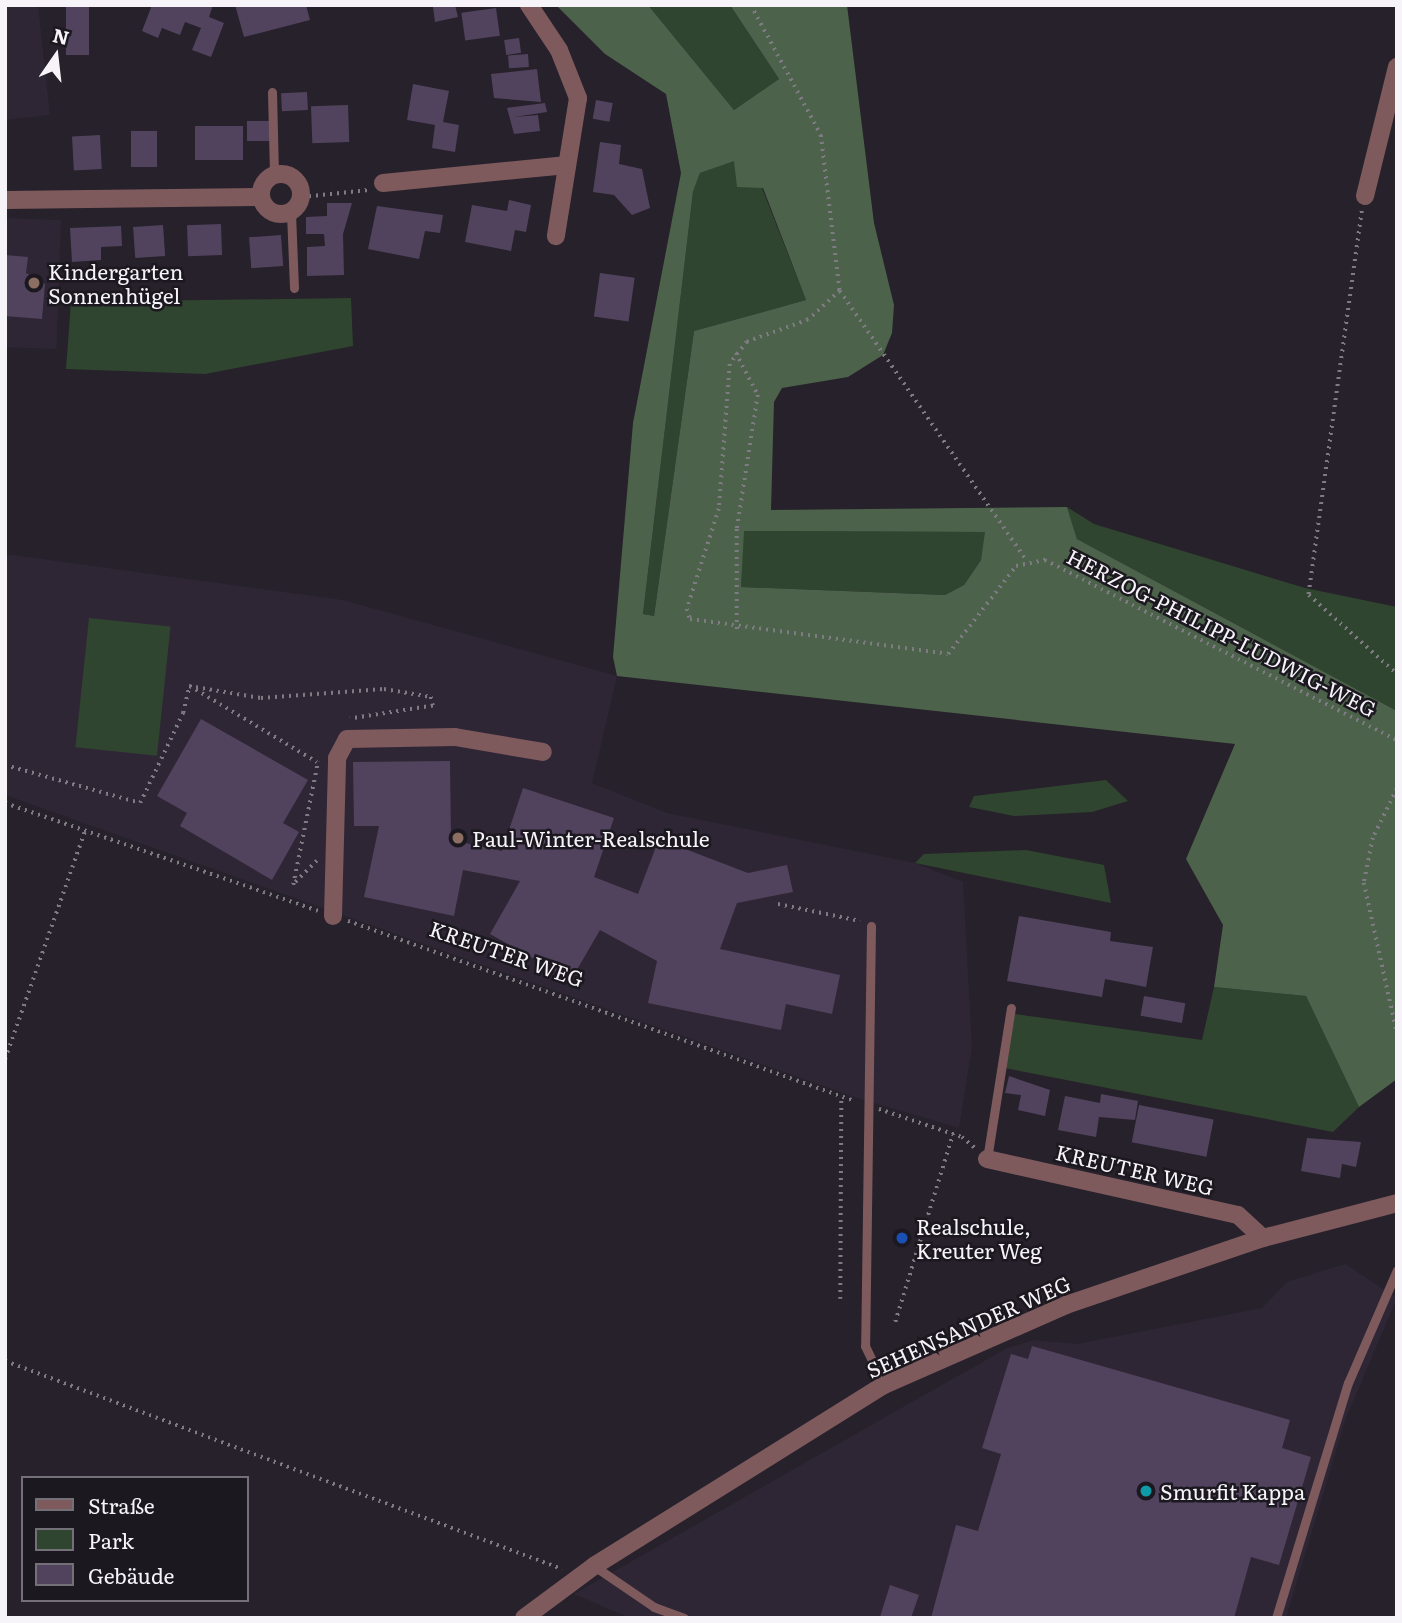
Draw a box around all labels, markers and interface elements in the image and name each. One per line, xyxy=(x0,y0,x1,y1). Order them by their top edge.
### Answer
text: N xyxy=(50,20,72,51)
north arrow xyxy=(21,21,91,91)
place label: Kindergarten Sonnenhügel xyxy=(48,258,183,308)
marker: Kindergarten Sonnenhügel xyxy=(26,275,42,291)
street label: HERZOG-PHILIPP-LUDWIG-WEG xyxy=(1063,543,1381,721)
place label: Paul-Winter-Realschule xyxy=(472,825,710,851)
marker: Paul-Winter-Realschule xyxy=(450,830,466,846)
street label: KREUTER WEG xyxy=(427,915,587,991)
street label: KREUTER WEG xyxy=(1054,1139,1216,1199)
place label: Realschule, Kreuter Weg xyxy=(916,1213,1042,1263)
marker: Realschule, Kreuter Weg xyxy=(894,1230,910,1246)
street label: SEHENSANDER WEG xyxy=(862,1270,1074,1382)
legend xyxy=(21,1476,248,1602)
place label: Smurfit Kappa xyxy=(1160,1478,1305,1504)
marker: Smurfit Kappa xyxy=(1138,1483,1154,1499)
text: Straße xyxy=(88,1489,155,1520)
text: Park xyxy=(88,1524,134,1555)
text: Gebäude xyxy=(88,1559,174,1590)

